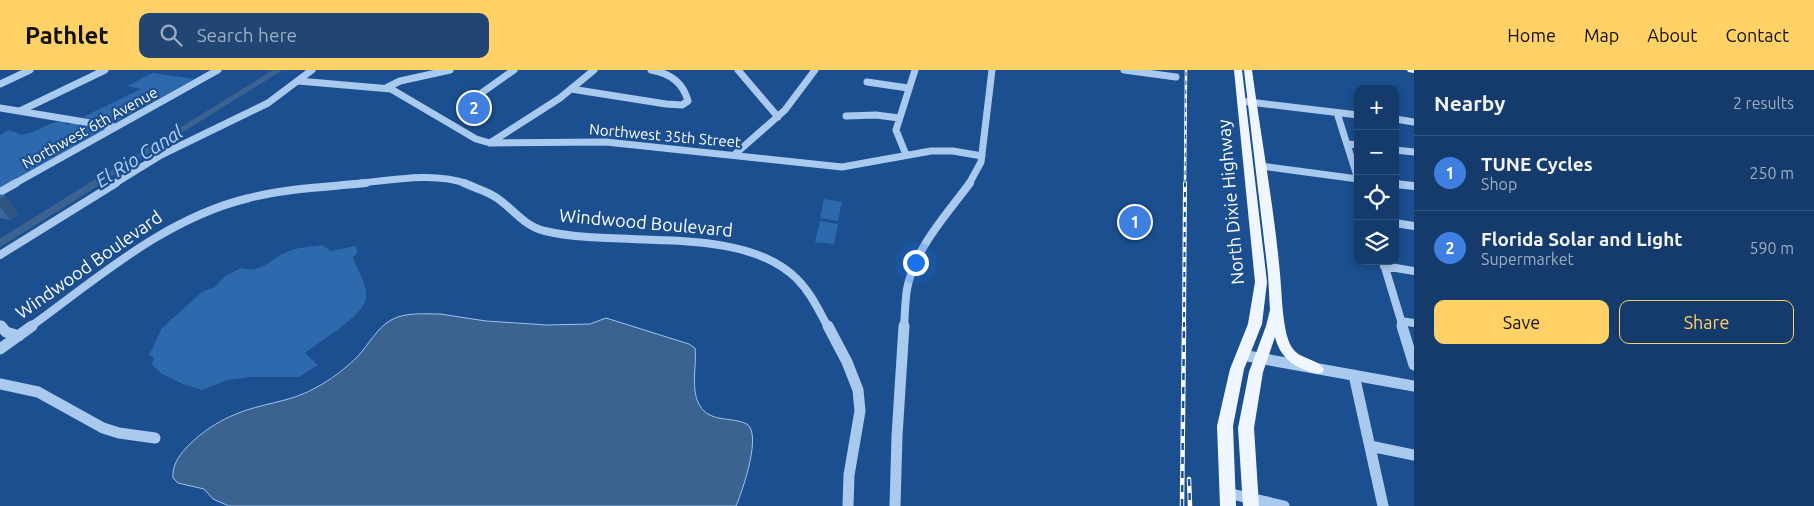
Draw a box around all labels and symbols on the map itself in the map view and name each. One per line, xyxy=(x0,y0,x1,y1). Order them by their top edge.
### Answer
street label: Northwest 6th Avenue xyxy=(19,83,160,172)
pin: 2 xyxy=(458,89,490,127)
street label: North Dixie Highway xyxy=(1213,118,1247,285)
water label: El Rio Canal xyxy=(91,120,187,192)
street label: Northwest 35th Street xyxy=(589,120,742,151)
pin: 1 xyxy=(1119,203,1151,241)
street label: Windwood Boulevard xyxy=(558,204,734,240)
street label: Windwood Boulevard xyxy=(11,206,165,322)
your location xyxy=(903,250,929,276)

